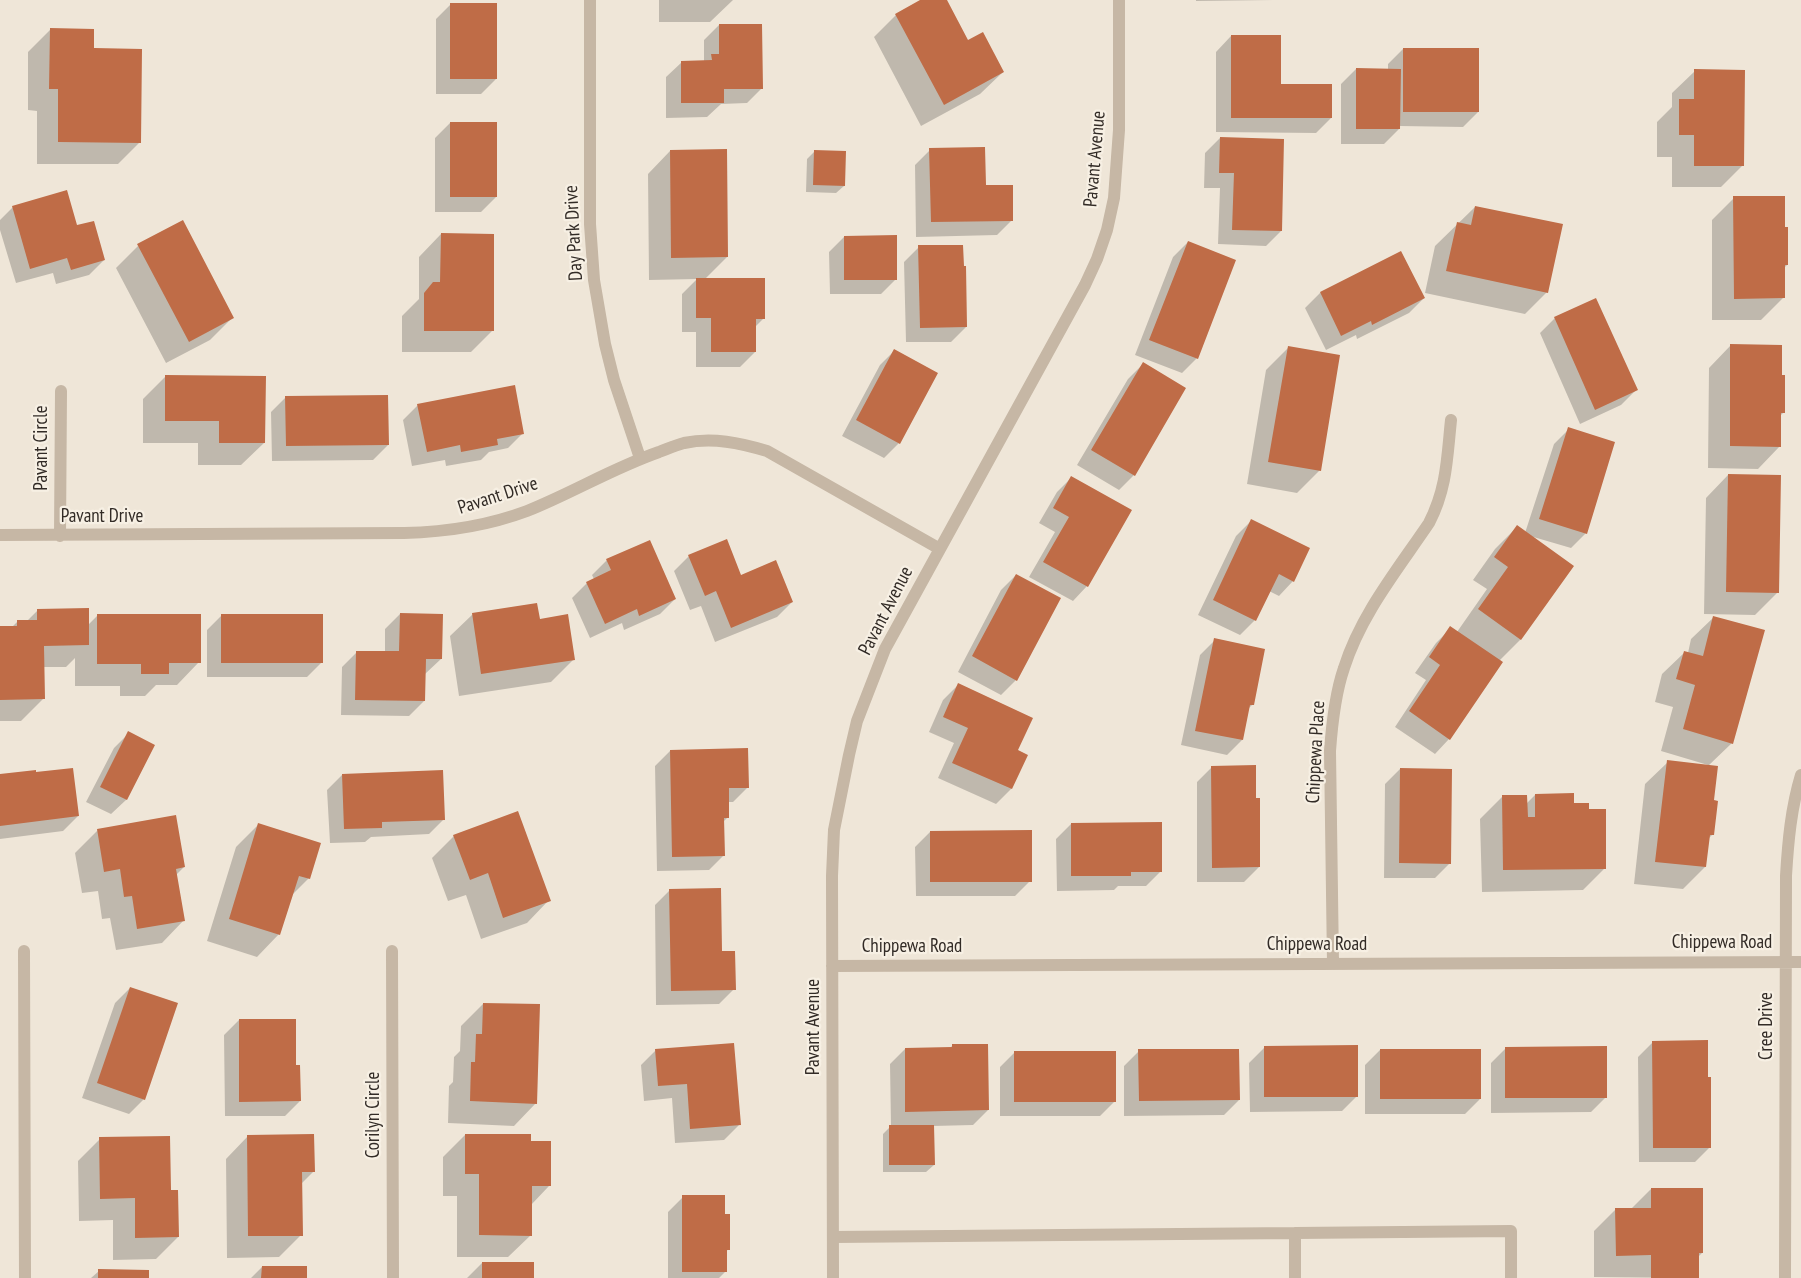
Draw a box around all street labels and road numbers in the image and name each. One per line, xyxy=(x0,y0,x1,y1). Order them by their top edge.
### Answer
street label: Pavant Avenue xyxy=(1079,110,1111,208)
street label: Day Park Drive xyxy=(560,185,588,281)
street label: Pavant Circle xyxy=(31,405,53,491)
street label: Pavant Drive xyxy=(455,472,541,520)
street label: Pavant Drive xyxy=(61,506,143,528)
street label: Pavant Avenue xyxy=(854,563,918,659)
street label: Chippewa Place xyxy=(1302,700,1330,804)
street label: Chippewa Road xyxy=(1672,932,1772,954)
street label: Chippewa Road xyxy=(1267,934,1367,956)
street label: Chippewa Road xyxy=(862,936,962,958)
street label: Pavant Avenue xyxy=(803,979,825,1075)
street label: Cree Drive xyxy=(1756,992,1778,1060)
street label: Corilyn Circle xyxy=(363,1072,385,1158)

